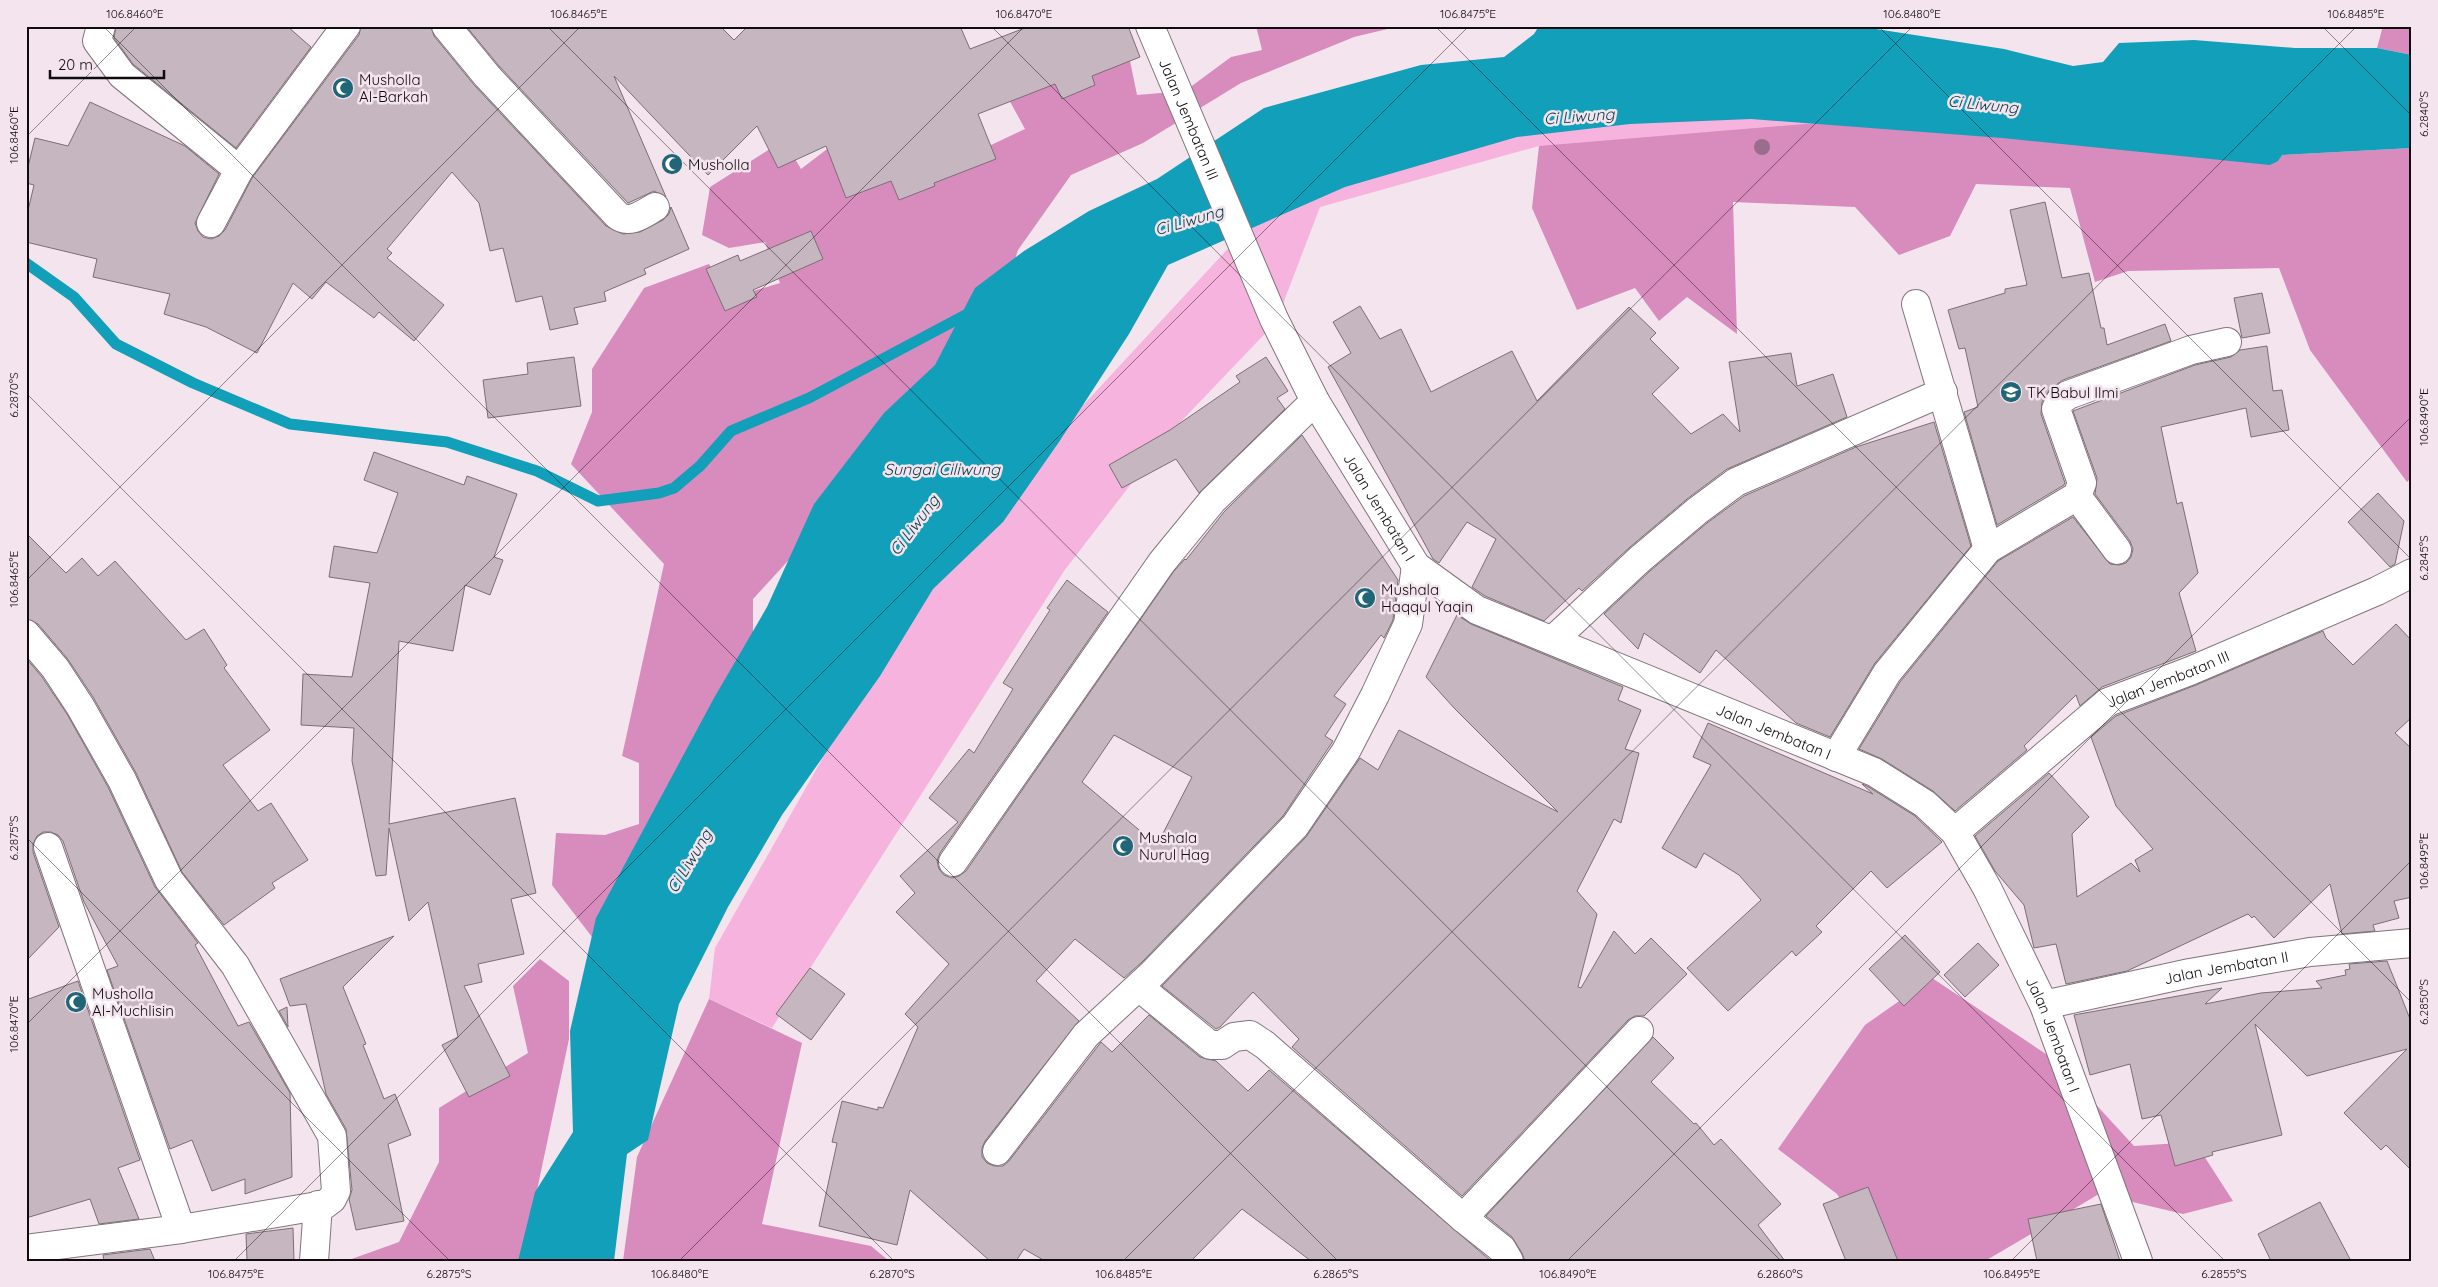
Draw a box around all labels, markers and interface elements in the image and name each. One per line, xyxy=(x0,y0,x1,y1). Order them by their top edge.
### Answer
text: 106.8460°E xyxy=(106,6,164,21)
text: 106.8465°E xyxy=(551,6,608,21)
text: 106.8470°E xyxy=(996,6,1053,21)
text: 106.8475°E xyxy=(1440,6,1496,21)
text: 106.8480°E xyxy=(1883,6,1941,21)
text: 106.8485°E xyxy=(2328,6,2385,21)
scale bar xyxy=(50,48,164,80)
text: 20 m xyxy=(58,55,93,74)
street label: Jalan Jembatan III xyxy=(1155,55,1223,183)
place label: Musholla Al-Barkah xyxy=(359,70,428,106)
mosque icon: Musholla Al-Barkah xyxy=(331,76,355,100)
water label: Ci Liwung xyxy=(1947,90,2020,118)
text: 6.2840°S xyxy=(2416,91,2431,137)
water label: Ci Liwung xyxy=(1543,103,1616,128)
text: 106.8460°E xyxy=(6,106,21,164)
mosque icon: Musholla xyxy=(660,152,684,176)
place label: Musholla xyxy=(688,155,750,174)
water label: Ci Liwung xyxy=(1152,200,1227,239)
text: 6.2870°S xyxy=(6,372,21,418)
school or university icon: TK Babul Ilmi xyxy=(1999,380,2023,404)
place label: TK Babul Ilmi xyxy=(2027,383,2118,402)
text: 106.8490°E xyxy=(2416,388,2431,446)
street label: Jalan Jembatan I xyxy=(1340,450,1420,564)
water label: Sungai Ciliwung xyxy=(884,459,1001,479)
water label: Ci Liwung xyxy=(885,490,944,559)
text: 6.2845°S xyxy=(2416,535,2431,581)
text: 106.8465°E xyxy=(6,550,21,607)
place label: Mushala Haqqul Yaqin xyxy=(1381,580,1473,616)
mosque icon: Mushala Haqqul Yaqin xyxy=(1353,586,1377,610)
street label: Jalan Jembatan III xyxy=(2104,646,2232,711)
street label: Jalan Jembatan I xyxy=(1713,699,1834,763)
text: 6.2875°S xyxy=(6,815,21,860)
water label: Ci Liwung xyxy=(662,825,716,896)
place label: Mushala Nurul Hag xyxy=(1139,828,1210,864)
text: 106.8495°E xyxy=(2416,832,2431,889)
mosque icon: Mushala Nurul Hag xyxy=(1111,834,1135,858)
street label: Jalan Jembatan II xyxy=(2162,946,2290,988)
street label: Jalan Jembatan I xyxy=(2022,973,2085,1095)
text: 6.2850°S xyxy=(2416,979,2431,1025)
place label: Musholla Al-Muchlisin xyxy=(92,984,174,1020)
mosque icon: Musholla Al-Muchlisin xyxy=(64,990,88,1014)
text: 106.8470°E xyxy=(6,995,21,1052)
text: 106.8475°E xyxy=(208,1266,264,1281)
text: 6.2875°S xyxy=(427,1266,472,1281)
text: 106.8480°E xyxy=(651,1266,709,1281)
text: 6.2870°S xyxy=(869,1266,915,1281)
text: 106.8485°E xyxy=(1096,1266,1153,1281)
text: 6.2865°S xyxy=(1313,1266,1359,1281)
text: 106.8490°E xyxy=(1539,1266,1597,1281)
text: 6.2860°S xyxy=(1757,1266,1803,1281)
text: 106.8495°E xyxy=(1984,1266,2041,1281)
text: 6.2855°S xyxy=(2201,1266,2247,1281)

